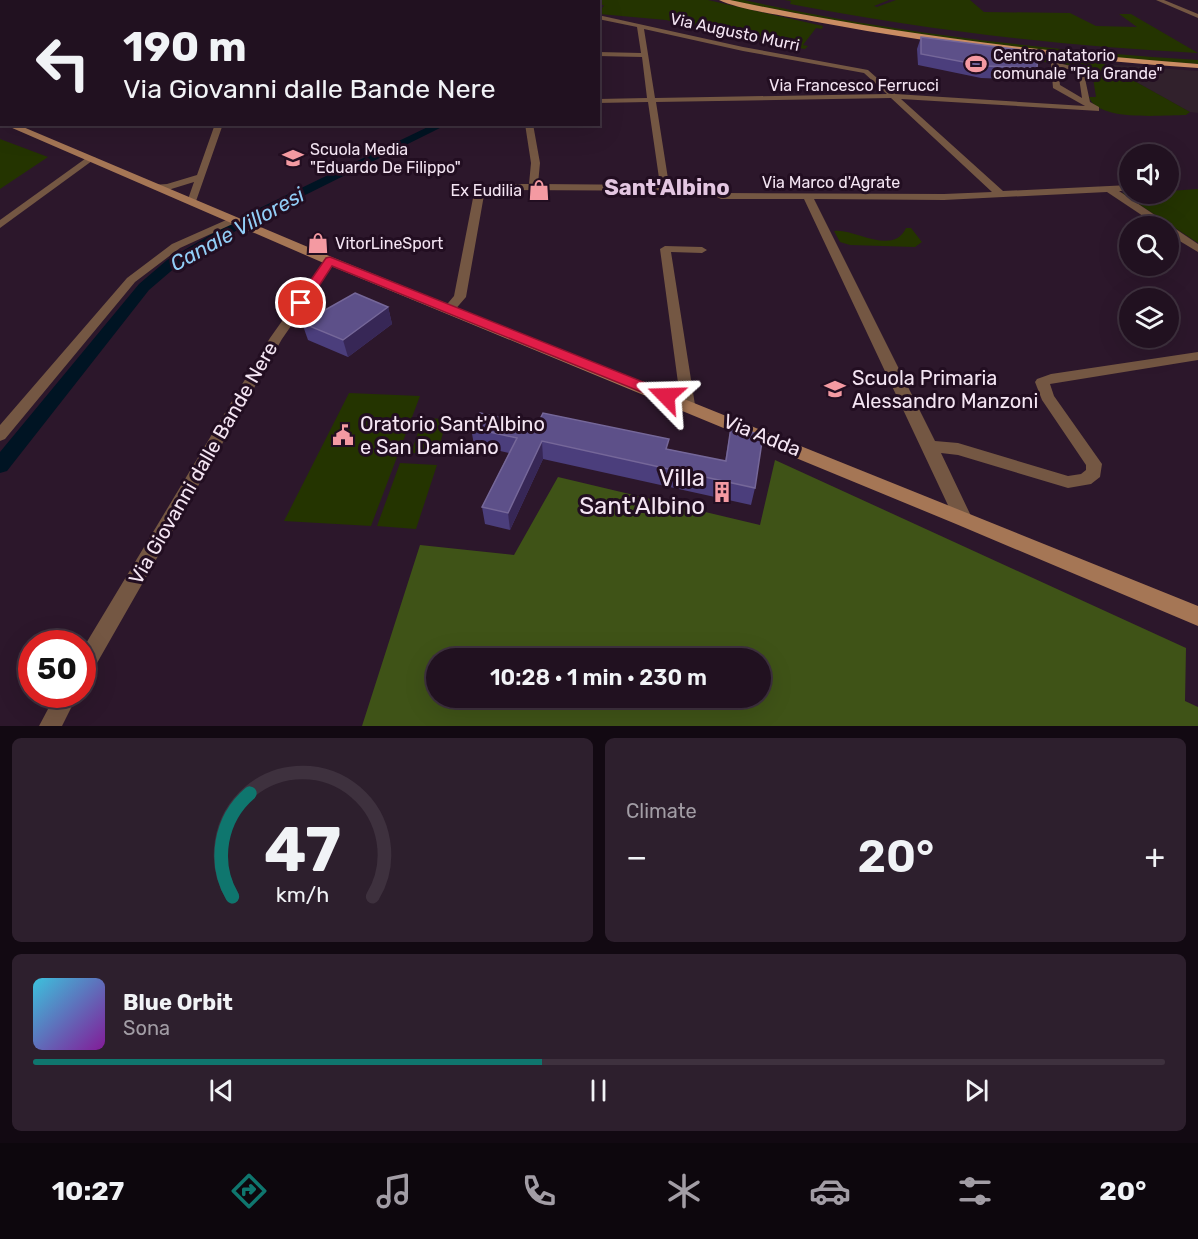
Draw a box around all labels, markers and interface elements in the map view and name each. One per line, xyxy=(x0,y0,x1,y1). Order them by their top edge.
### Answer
street label: Via Augusto Murri xyxy=(668,9,802,55)
text: 190 m xyxy=(123,22,247,72)
icon: left xyxy=(24,24,102,102)
place label: Centro natatorio comunale "Pia Grande" xyxy=(993,46,1162,83)
sports icon: Centro natatorio comunale "Pia Grande" xyxy=(964,52,988,76)
text: Via Giovanni dalle Bande Nere xyxy=(123,73,496,105)
street label: Via Francesco Ferrucci xyxy=(769,76,939,95)
place label: Scuola Media "Eduardo De Filippo" xyxy=(310,140,461,177)
map controls xyxy=(1119,144,1179,348)
button: sound xyxy=(1119,144,1179,204)
school or university icon: Scuola Media "Eduardo De Filippo" xyxy=(281,146,305,170)
street label: Via Marco d'Agrate xyxy=(762,173,900,192)
district label: Sant'Albino xyxy=(604,174,730,201)
shop icon: Ex Eudilia xyxy=(527,178,551,202)
water label: Canale Villoresi xyxy=(166,181,309,276)
place label: Ex Eudilia xyxy=(451,181,522,200)
button: search xyxy=(1119,216,1179,276)
shop icon: VitorLineSport xyxy=(306,231,330,255)
place label: VitorLineSport xyxy=(335,234,443,253)
pin xyxy=(275,277,326,328)
icon: arrive xyxy=(284,286,317,319)
button: layers xyxy=(1119,288,1179,348)
street label: Via Giovanni dalle Bande Nere xyxy=(124,337,282,589)
position arrow xyxy=(634,364,698,428)
place label: Scuola Primaria Alessandro Manzoni xyxy=(852,366,1038,413)
school or university icon: Scuola Primaria Alessandro Manzoni xyxy=(823,377,847,401)
street label: Via Adda xyxy=(720,409,804,461)
place label: Oratorio Sant'Albino e San Damiano xyxy=(360,412,545,459)
public building icon: Oratorio Sant'Albino e San Damiano xyxy=(331,423,355,447)
place label: Villa Sant'Albino xyxy=(579,464,705,520)
building icon: Villa Sant'Albino xyxy=(710,480,734,504)
speed limit sign: 50 xyxy=(18,630,96,708)
text: 10:28 · 1 min · 230 m xyxy=(490,664,707,691)
text: Climate xyxy=(626,799,697,823)
text: 47 xyxy=(264,813,341,887)
text: 20° xyxy=(858,830,934,883)
text: − xyxy=(626,837,647,876)
text: + xyxy=(1144,837,1165,876)
text: km/h xyxy=(276,882,329,907)
text: Blue Orbit xyxy=(123,989,233,1016)
text: Sona xyxy=(123,1016,170,1040)
icon: previous xyxy=(205,1074,238,1107)
icon: pause xyxy=(582,1074,615,1107)
icon: next xyxy=(960,1074,993,1107)
icon: directions xyxy=(228,1170,270,1212)
icon: music xyxy=(373,1170,415,1212)
icon: phone xyxy=(518,1170,560,1212)
icon: climate xyxy=(663,1170,705,1212)
icon: car xyxy=(809,1170,851,1212)
icon: filters xyxy=(954,1170,996,1212)
text: 10:27 xyxy=(52,1175,124,1207)
text: 20° xyxy=(1099,1175,1146,1207)

